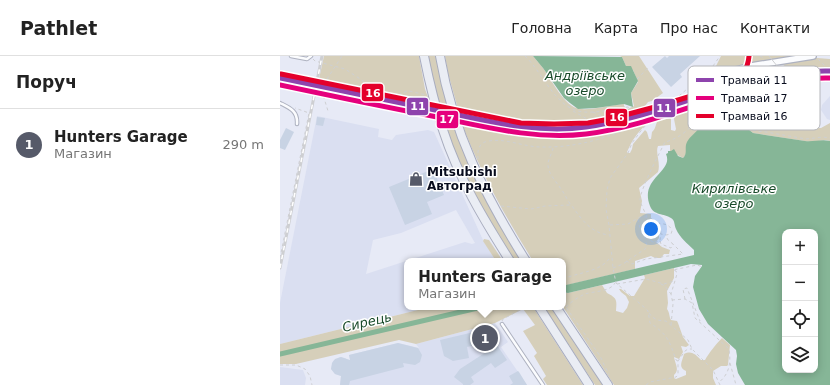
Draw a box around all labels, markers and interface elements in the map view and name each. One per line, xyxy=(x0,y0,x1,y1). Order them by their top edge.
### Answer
text: Pathlet xyxy=(20,17,97,39)
text: Головна xyxy=(511,20,572,36)
text: Карта xyxy=(594,20,638,36)
text: Про нас xyxy=(660,20,718,36)
text: Контакти xyxy=(740,20,810,36)
legend xyxy=(688,66,820,130)
water label: Андріївське озеро xyxy=(544,68,625,98)
text: Поруч xyxy=(16,72,77,92)
text: Трамвай 11 xyxy=(720,74,788,87)
line badge: 16 xyxy=(361,83,384,102)
text: 16 xyxy=(365,87,381,100)
text: Трамвай 17 xyxy=(720,92,788,105)
line badge: 11 xyxy=(406,97,429,116)
line badge: 11 xyxy=(653,98,676,118)
text: 11 xyxy=(410,100,426,113)
text: 11 xyxy=(656,102,672,115)
line badge: 16 xyxy=(605,108,628,127)
line badge: 17 xyxy=(436,110,459,129)
text: Трамвай 16 xyxy=(720,110,788,123)
text: 16 xyxy=(609,111,625,124)
text: 17 xyxy=(439,113,455,126)
text: Hunters Garage xyxy=(54,128,188,146)
text: 1 xyxy=(24,137,34,152)
text: 290 m xyxy=(222,137,264,152)
text: Магазин xyxy=(54,146,112,161)
place label: Mitsubishi Автоград xyxy=(427,165,497,193)
shop icon: Mitsubishi Автоград xyxy=(408,171,424,187)
water label: Кирилівське озеро xyxy=(692,181,776,211)
your location xyxy=(641,219,661,239)
map controls xyxy=(782,229,818,373)
button: + xyxy=(782,229,818,265)
popup xyxy=(404,258,566,310)
button: − xyxy=(782,265,818,301)
text: Hunters Garage xyxy=(418,268,552,286)
text: Магазин xyxy=(418,286,476,301)
button: locate xyxy=(782,301,818,337)
water label: Сирець xyxy=(341,309,393,335)
pin: 1 xyxy=(472,323,498,353)
button: layers xyxy=(782,337,818,373)

